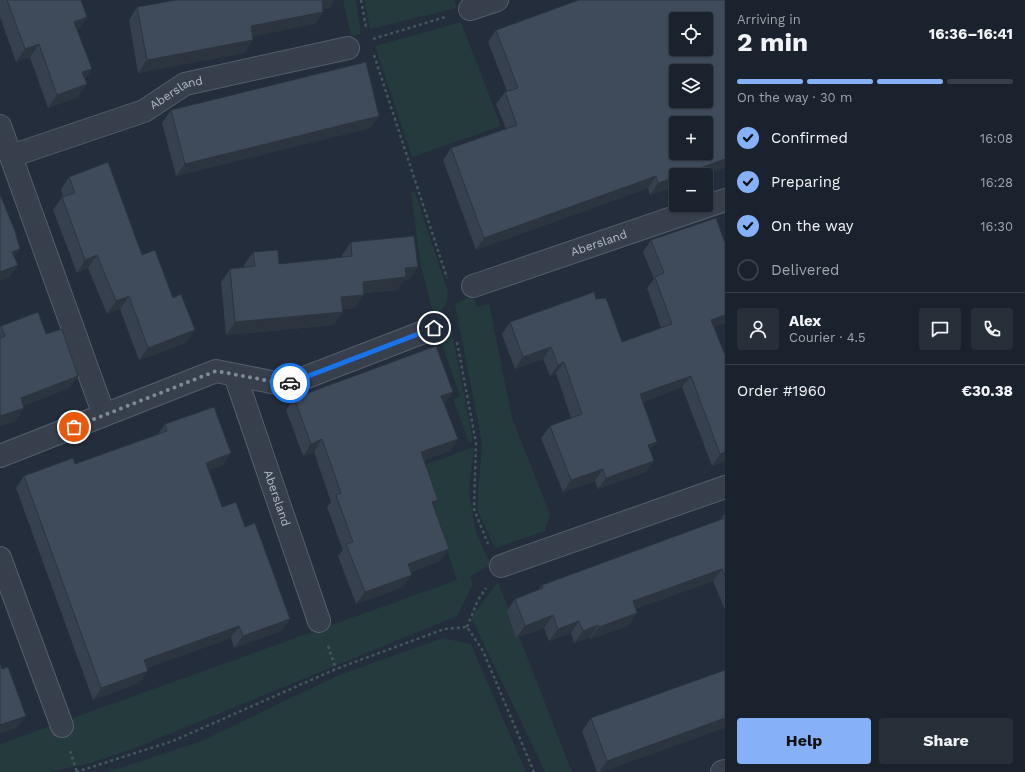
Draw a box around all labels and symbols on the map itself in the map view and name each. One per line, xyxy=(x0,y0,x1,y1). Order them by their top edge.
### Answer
street label: Abersland xyxy=(147,73,204,112)
street label: Abersland xyxy=(569,227,629,259)
pin xyxy=(417,311,451,345)
courier xyxy=(270,363,310,403)
pin xyxy=(57,410,91,444)
street label: Abersland xyxy=(261,468,293,528)

